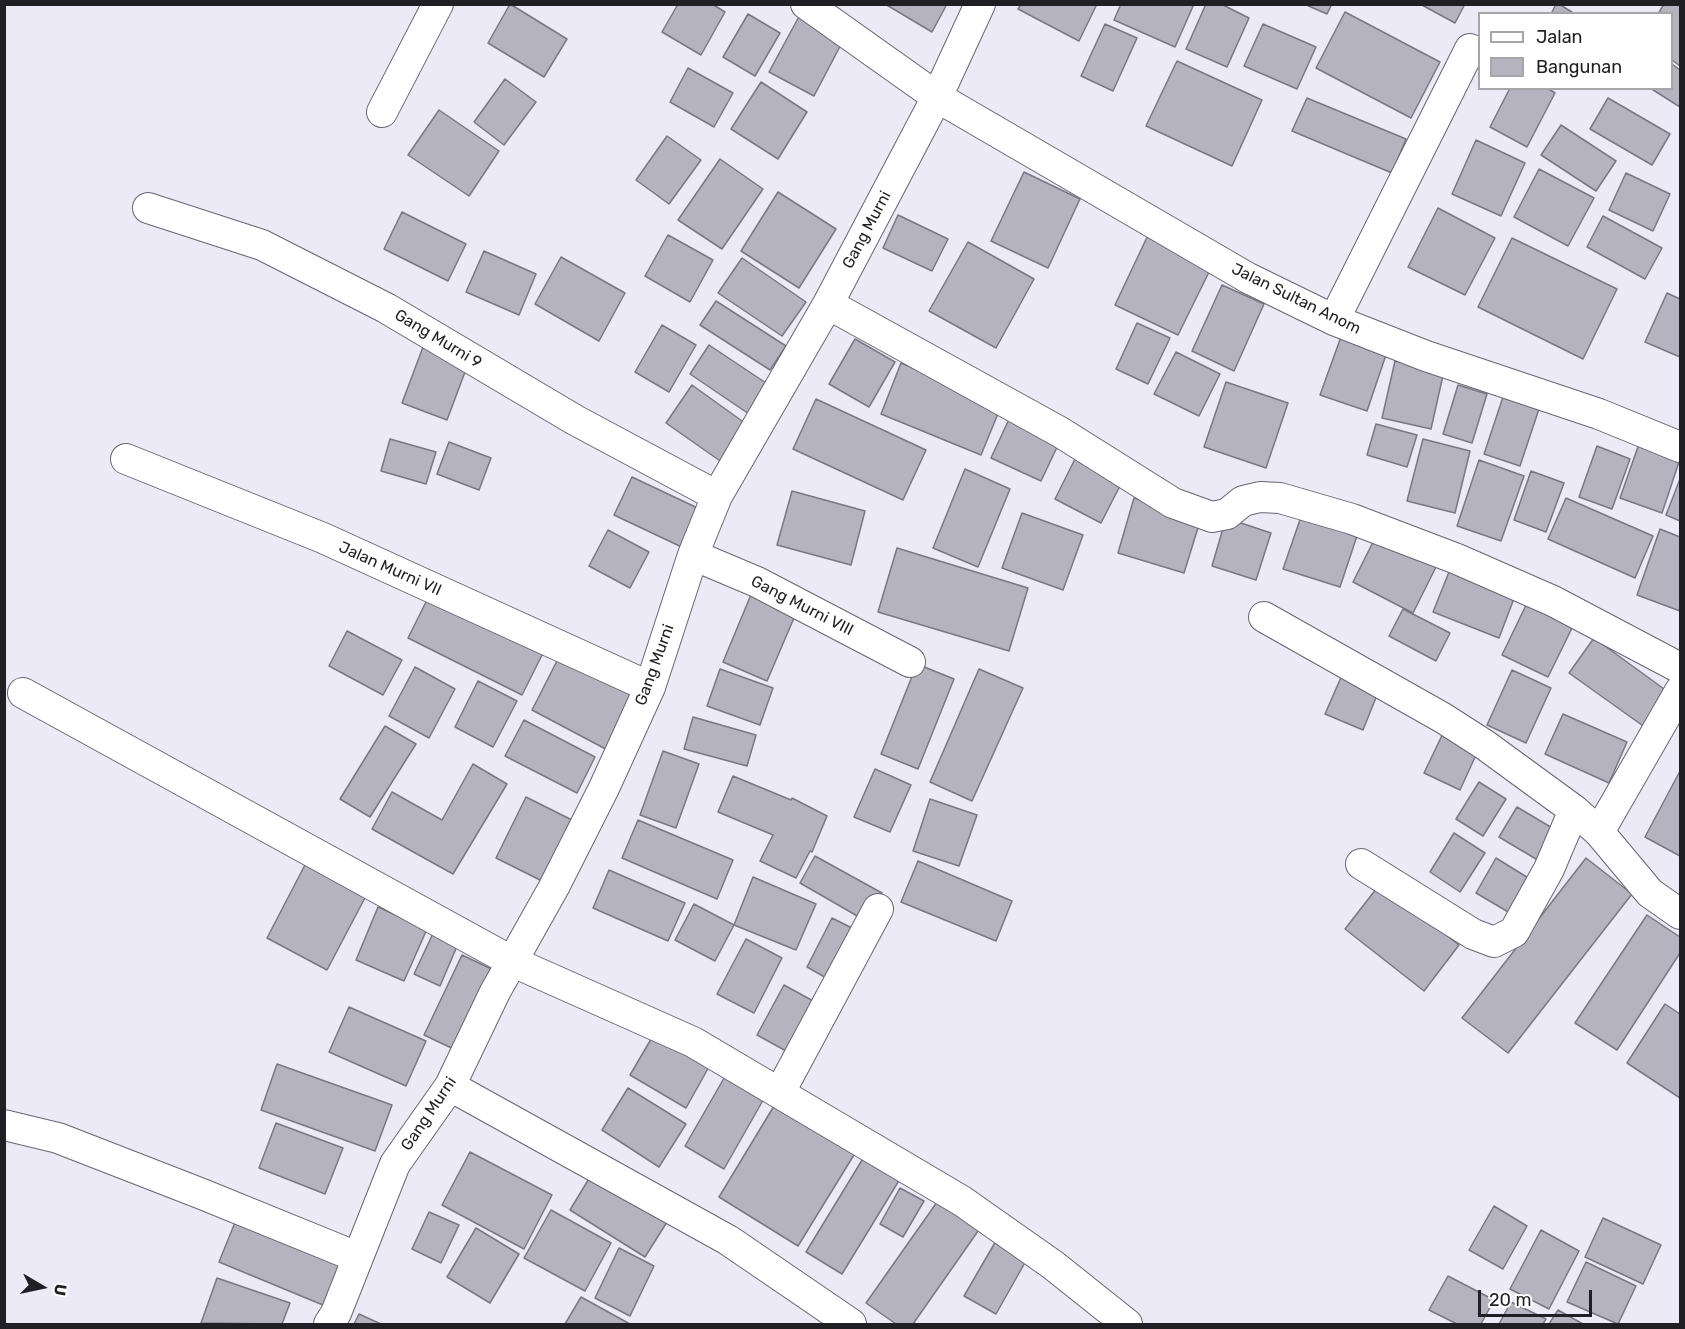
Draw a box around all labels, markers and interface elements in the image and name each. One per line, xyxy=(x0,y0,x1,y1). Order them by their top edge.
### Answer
legend xyxy=(1478,12,1673,90)
text: Jalan xyxy=(1536,26,1583,48)
text: Bangunan xyxy=(1536,56,1622,78)
street label: Gang Murni xyxy=(839,188,895,272)
street label: Jalan Sultan Anom xyxy=(1228,259,1364,339)
street label: Gang Murni 9 xyxy=(391,305,485,373)
street label: Jalan Murni VII xyxy=(336,538,444,600)
street label: Gang Murni VIII xyxy=(748,572,856,640)
street label: Gang Murni xyxy=(631,622,679,708)
street label: Gang Murni xyxy=(397,1073,461,1155)
north arrow xyxy=(12,1257,72,1317)
scale bar xyxy=(1481,1278,1595,1316)
text: U xyxy=(50,1283,71,1297)
text: 20 m xyxy=(1489,1289,1531,1311)

